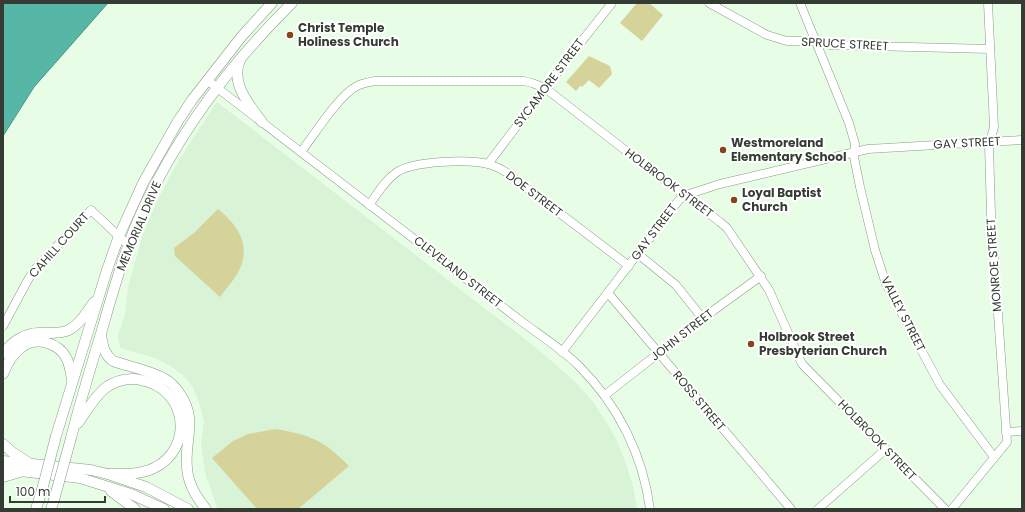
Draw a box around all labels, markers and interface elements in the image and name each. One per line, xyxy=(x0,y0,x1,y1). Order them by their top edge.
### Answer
place label: Christ Temple Holiness Church xyxy=(298,19,399,50)
marker: Christ Temple Holiness Church xyxy=(285,30,295,40)
street label: SPRUCE STREET xyxy=(801,33,890,54)
street label: SYCAMORE STREET xyxy=(509,34,588,131)
street label: GAY STREET xyxy=(933,132,1002,153)
place label: Westmoreland Elementary School xyxy=(731,134,846,165)
street label: HOLBROOK STREET xyxy=(622,144,717,222)
marker: Westmoreland Elementary School xyxy=(718,145,728,155)
street label: DOE STREET xyxy=(502,167,567,221)
street label: MEMORIAL DRIVE xyxy=(112,178,165,273)
place label: Loyal Baptist Church xyxy=(742,184,821,215)
marker: Loyal Baptist Church xyxy=(729,195,739,205)
street label: GAY STREET xyxy=(627,199,681,264)
street label: CAHILL COURT xyxy=(25,208,93,281)
street label: MONROE STREET xyxy=(982,217,1005,312)
street label: CLEVELAND STREET xyxy=(411,232,506,312)
street label: VALLEY STREET xyxy=(877,273,930,355)
street label: JOHN STREET xyxy=(647,304,717,365)
place label: Holbrook Street Presbyterian Church xyxy=(759,328,887,359)
marker: Holbrook Street Presbyterian Church xyxy=(746,339,756,349)
street label: ROSS STREET xyxy=(669,367,730,435)
street label: HOLBROOK STREET xyxy=(834,395,921,484)
scale bar xyxy=(10,478,105,504)
text: 100 m xyxy=(16,483,50,500)

